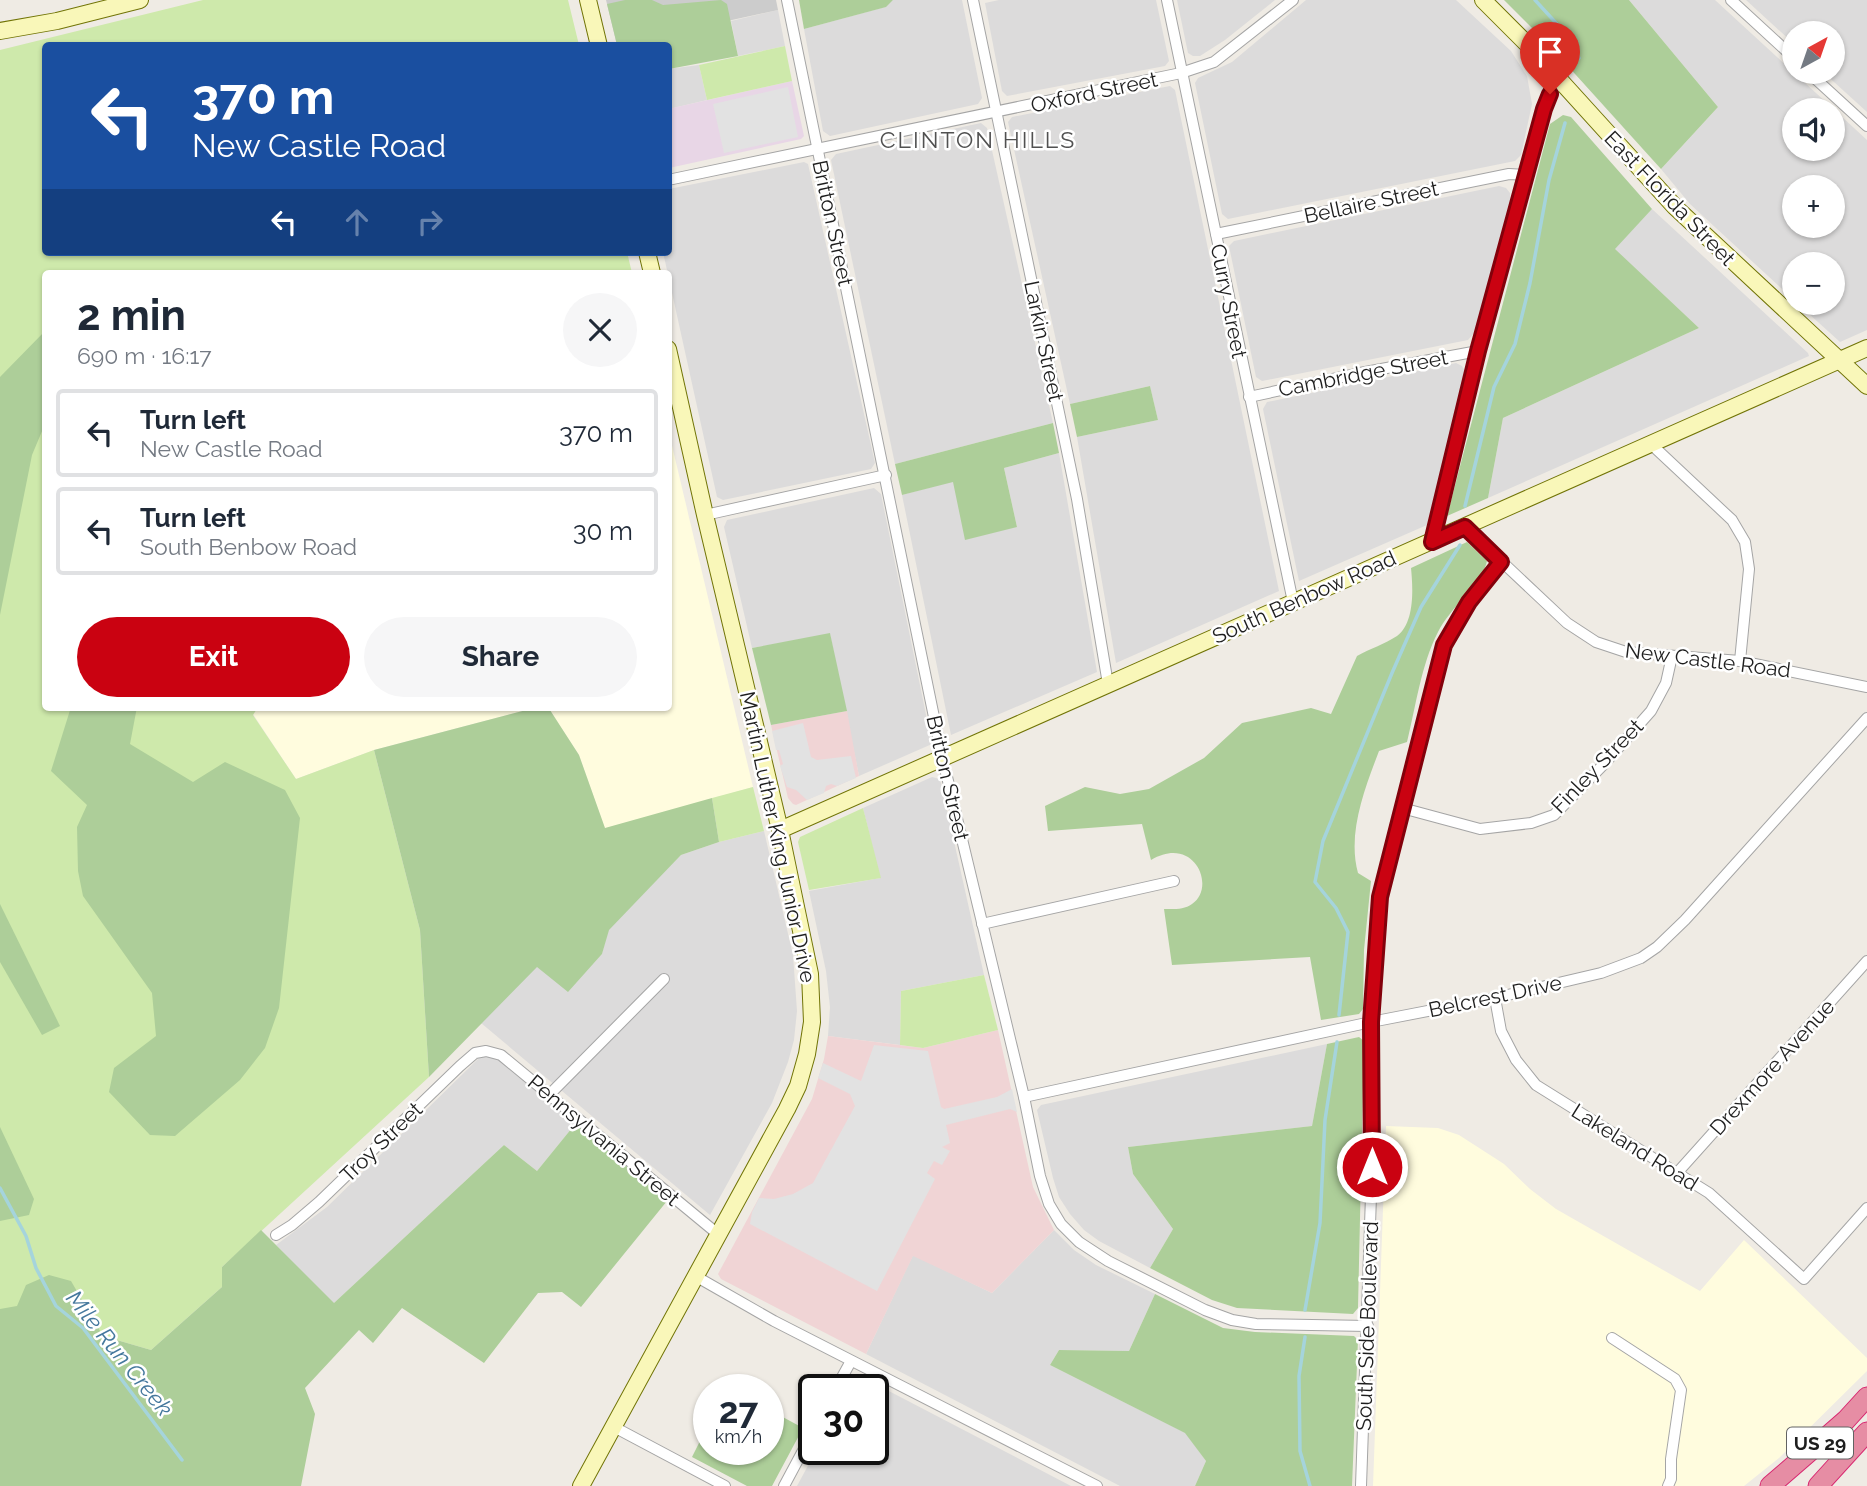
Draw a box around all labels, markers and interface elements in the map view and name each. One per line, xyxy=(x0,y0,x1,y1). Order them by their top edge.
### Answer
north arrow xyxy=(1782,21,1844,84)
map controls xyxy=(1782,21,1845,315)
pin xyxy=(1520,22,1580,94)
icon: arrive xyxy=(1531,33,1569,71)
street label: Oxford Street xyxy=(1028,66,1160,118)
text: 370 m xyxy=(192,68,334,125)
icon: left xyxy=(77,70,168,161)
button: sound xyxy=(1782,98,1845,161)
district label: CLINTON HILLS xyxy=(880,126,1076,153)
street label: East Florida Street xyxy=(1599,126,1741,270)
text: New Castle Road xyxy=(192,127,446,164)
street label: Britton Street xyxy=(807,158,859,288)
button: + xyxy=(1782,175,1845,238)
street label: Bellaire Street xyxy=(1302,176,1440,228)
icon: left xyxy=(265,203,303,241)
icon: ahead xyxy=(338,203,376,241)
icon: right xyxy=(411,203,449,241)
street label: Curry Street xyxy=(1206,242,1252,360)
button: − xyxy=(1782,252,1845,315)
street label: Larkin Street xyxy=(1019,278,1069,404)
text: 2 min xyxy=(77,291,186,340)
button: close xyxy=(563,293,637,367)
text: 690 m · 16:17 xyxy=(77,342,212,369)
street label: Cambridge Street xyxy=(1276,344,1450,402)
text: Turn left xyxy=(140,405,246,435)
icon: left xyxy=(81,414,119,452)
text: 370 m xyxy=(559,418,633,448)
text: New Castle Road xyxy=(140,435,323,462)
text: Turn left xyxy=(140,503,246,533)
icon: left xyxy=(81,512,119,550)
text: 30 m xyxy=(573,516,633,546)
text: South Benbow Road xyxy=(140,533,357,560)
street label: South Benbow Road xyxy=(1208,545,1400,649)
button: Exit xyxy=(77,617,350,697)
button: Share xyxy=(364,617,637,697)
street label: New Castle Road xyxy=(1624,637,1792,683)
street label: Martin Luther King Junior Drive xyxy=(735,689,821,985)
street label: Britton Street xyxy=(921,713,975,843)
street label: Finley Street xyxy=(1546,714,1648,818)
street label: Belcrest Drive xyxy=(1426,970,1564,1022)
street label: Drexmore Avenue xyxy=(1704,994,1840,1140)
street label: Pennsylvania Street xyxy=(523,1069,685,1211)
street label: Troy Street xyxy=(335,1097,427,1187)
street label: Lakeland Road xyxy=(1567,1098,1703,1196)
position arrow xyxy=(1335,1130,1409,1204)
street label: South Side Boulevard xyxy=(1351,1221,1383,1431)
water label: Mile Run Creek xyxy=(61,1285,179,1421)
speed limit sign: 30 xyxy=(798,1374,889,1465)
text: 27 xyxy=(719,1390,758,1431)
text: km/h xyxy=(715,1426,762,1447)
road number: US 29 xyxy=(1787,1428,1853,1458)

